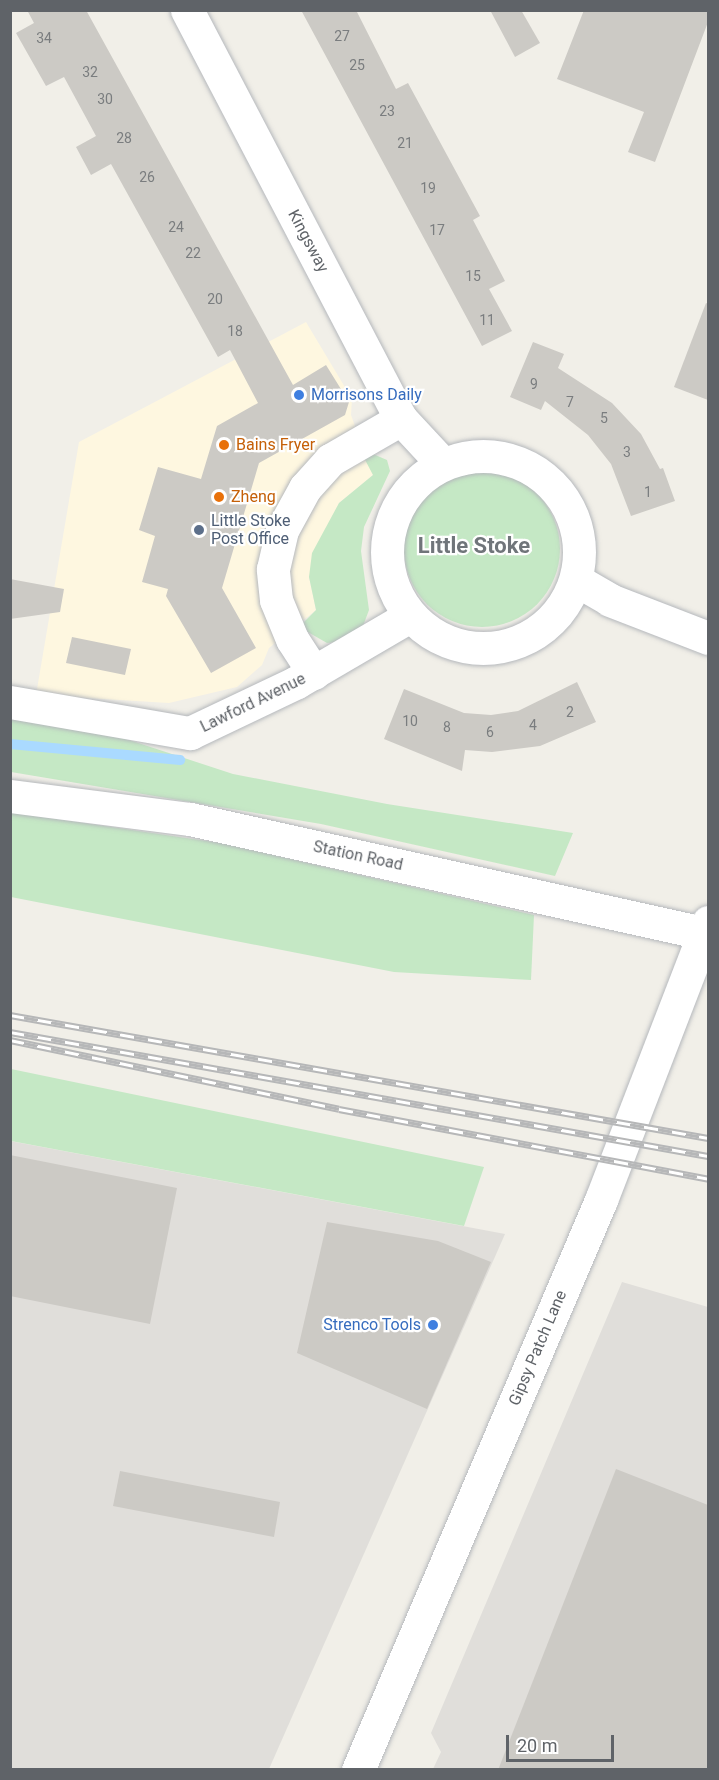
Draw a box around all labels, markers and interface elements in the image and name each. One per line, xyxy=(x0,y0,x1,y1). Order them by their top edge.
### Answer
house number: 27 xyxy=(334,28,350,44)
house number: 34 xyxy=(36,30,52,46)
house number: 25 xyxy=(349,57,365,73)
house number: 32 xyxy=(82,64,98,80)
house number: 30 xyxy=(97,91,113,107)
house number: 23 xyxy=(379,103,395,119)
house number: 28 xyxy=(116,130,132,146)
house number: 21 xyxy=(397,135,413,151)
house number: 26 xyxy=(139,169,155,185)
house number: 19 xyxy=(420,180,436,196)
street label: Kingsway xyxy=(284,206,332,276)
house number: 24 xyxy=(168,219,184,235)
house number: 17 xyxy=(429,222,445,238)
house number: 22 xyxy=(185,245,201,261)
house number: 15 xyxy=(465,268,481,284)
house number: 20 xyxy=(207,291,223,307)
house number: 11 xyxy=(479,312,495,328)
house number: 18 xyxy=(227,323,243,339)
house number: 9 xyxy=(530,376,538,392)
place label: Morrisons Daily xyxy=(311,385,422,405)
marker: Morrisons Daily xyxy=(292,388,306,402)
house number: 7 xyxy=(566,394,574,410)
house number: 5 xyxy=(600,410,608,426)
place label: Bains Fryer xyxy=(236,435,315,455)
marker: Bains Fryer xyxy=(217,438,231,452)
house number: 3 xyxy=(623,444,631,460)
house number: 1 xyxy=(644,484,652,500)
place label: Zheng xyxy=(231,487,276,507)
marker: Zheng xyxy=(212,490,226,504)
place label: Little Stoke Post Office xyxy=(211,511,290,549)
marker: Little Stoke Post Office xyxy=(192,523,206,537)
district label: Little Stoke xyxy=(418,533,530,559)
street label: Lawford Avenue xyxy=(197,669,309,737)
house number: 2 xyxy=(566,704,574,720)
house number: 10 xyxy=(402,713,418,729)
house number: 4 xyxy=(529,717,537,733)
house number: 8 xyxy=(443,719,451,735)
house number: 6 xyxy=(486,724,494,740)
street label: Station Road xyxy=(311,837,405,875)
street label: Gipsy Patch Lane xyxy=(505,1287,571,1409)
place label: Strenco Tools xyxy=(323,1315,421,1335)
marker: Strenco Tools xyxy=(426,1318,440,1332)
scale bar xyxy=(509,1723,617,1761)
text: 20 m xyxy=(517,1735,557,1756)

